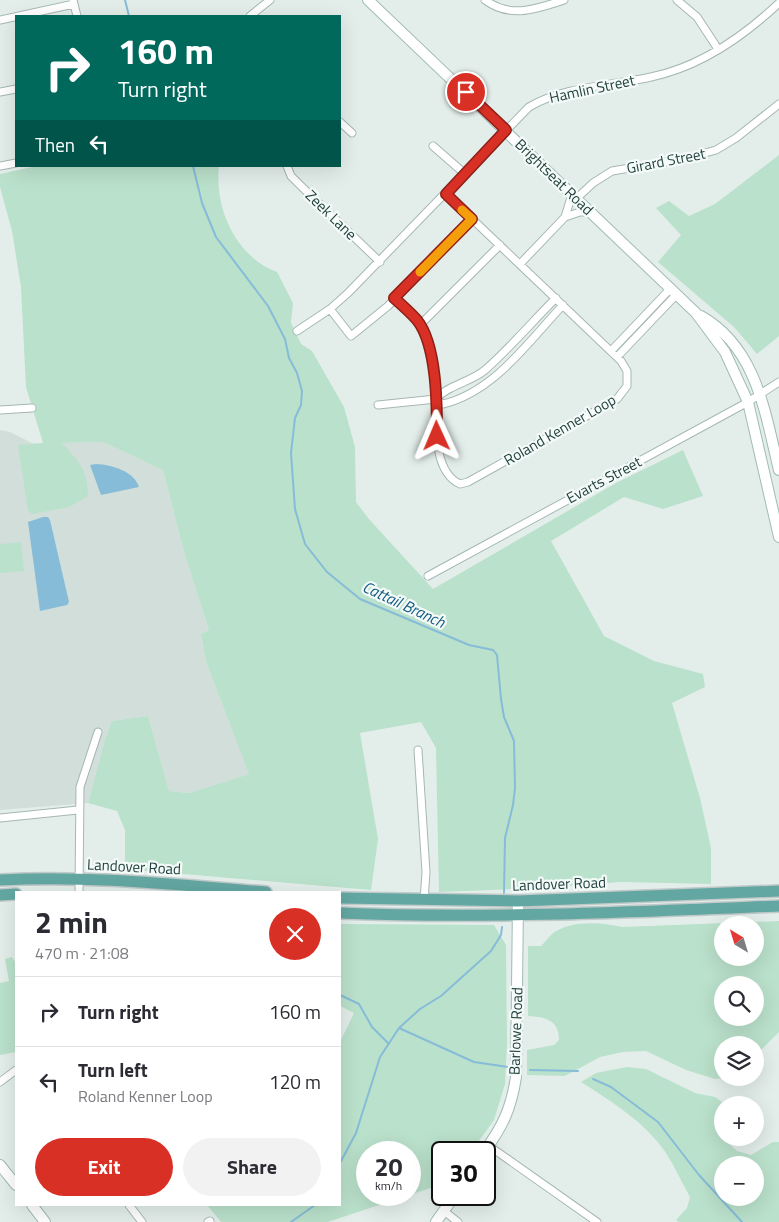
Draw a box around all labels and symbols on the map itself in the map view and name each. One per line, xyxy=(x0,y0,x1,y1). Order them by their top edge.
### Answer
street label: Hamlin Street xyxy=(547,68,638,109)
pin xyxy=(445,71,487,113)
street label: Brightseat Road xyxy=(510,133,599,220)
street label: Girard Street xyxy=(624,141,708,179)
street label: Zeek Lane xyxy=(300,184,362,245)
street label: Roland Kenner Loop xyxy=(499,388,620,471)
position arrow xyxy=(410,409,462,461)
street label: Evarts Street xyxy=(562,450,646,509)
water label: Cattail Branch xyxy=(359,574,450,634)
street label: Landover Road xyxy=(86,853,182,880)
street label: Landover Road xyxy=(512,870,606,897)
north arrow xyxy=(714,916,764,966)
street label: Barlowe Road xyxy=(502,987,529,1075)
speed limit sign: 30 xyxy=(431,1141,496,1206)

